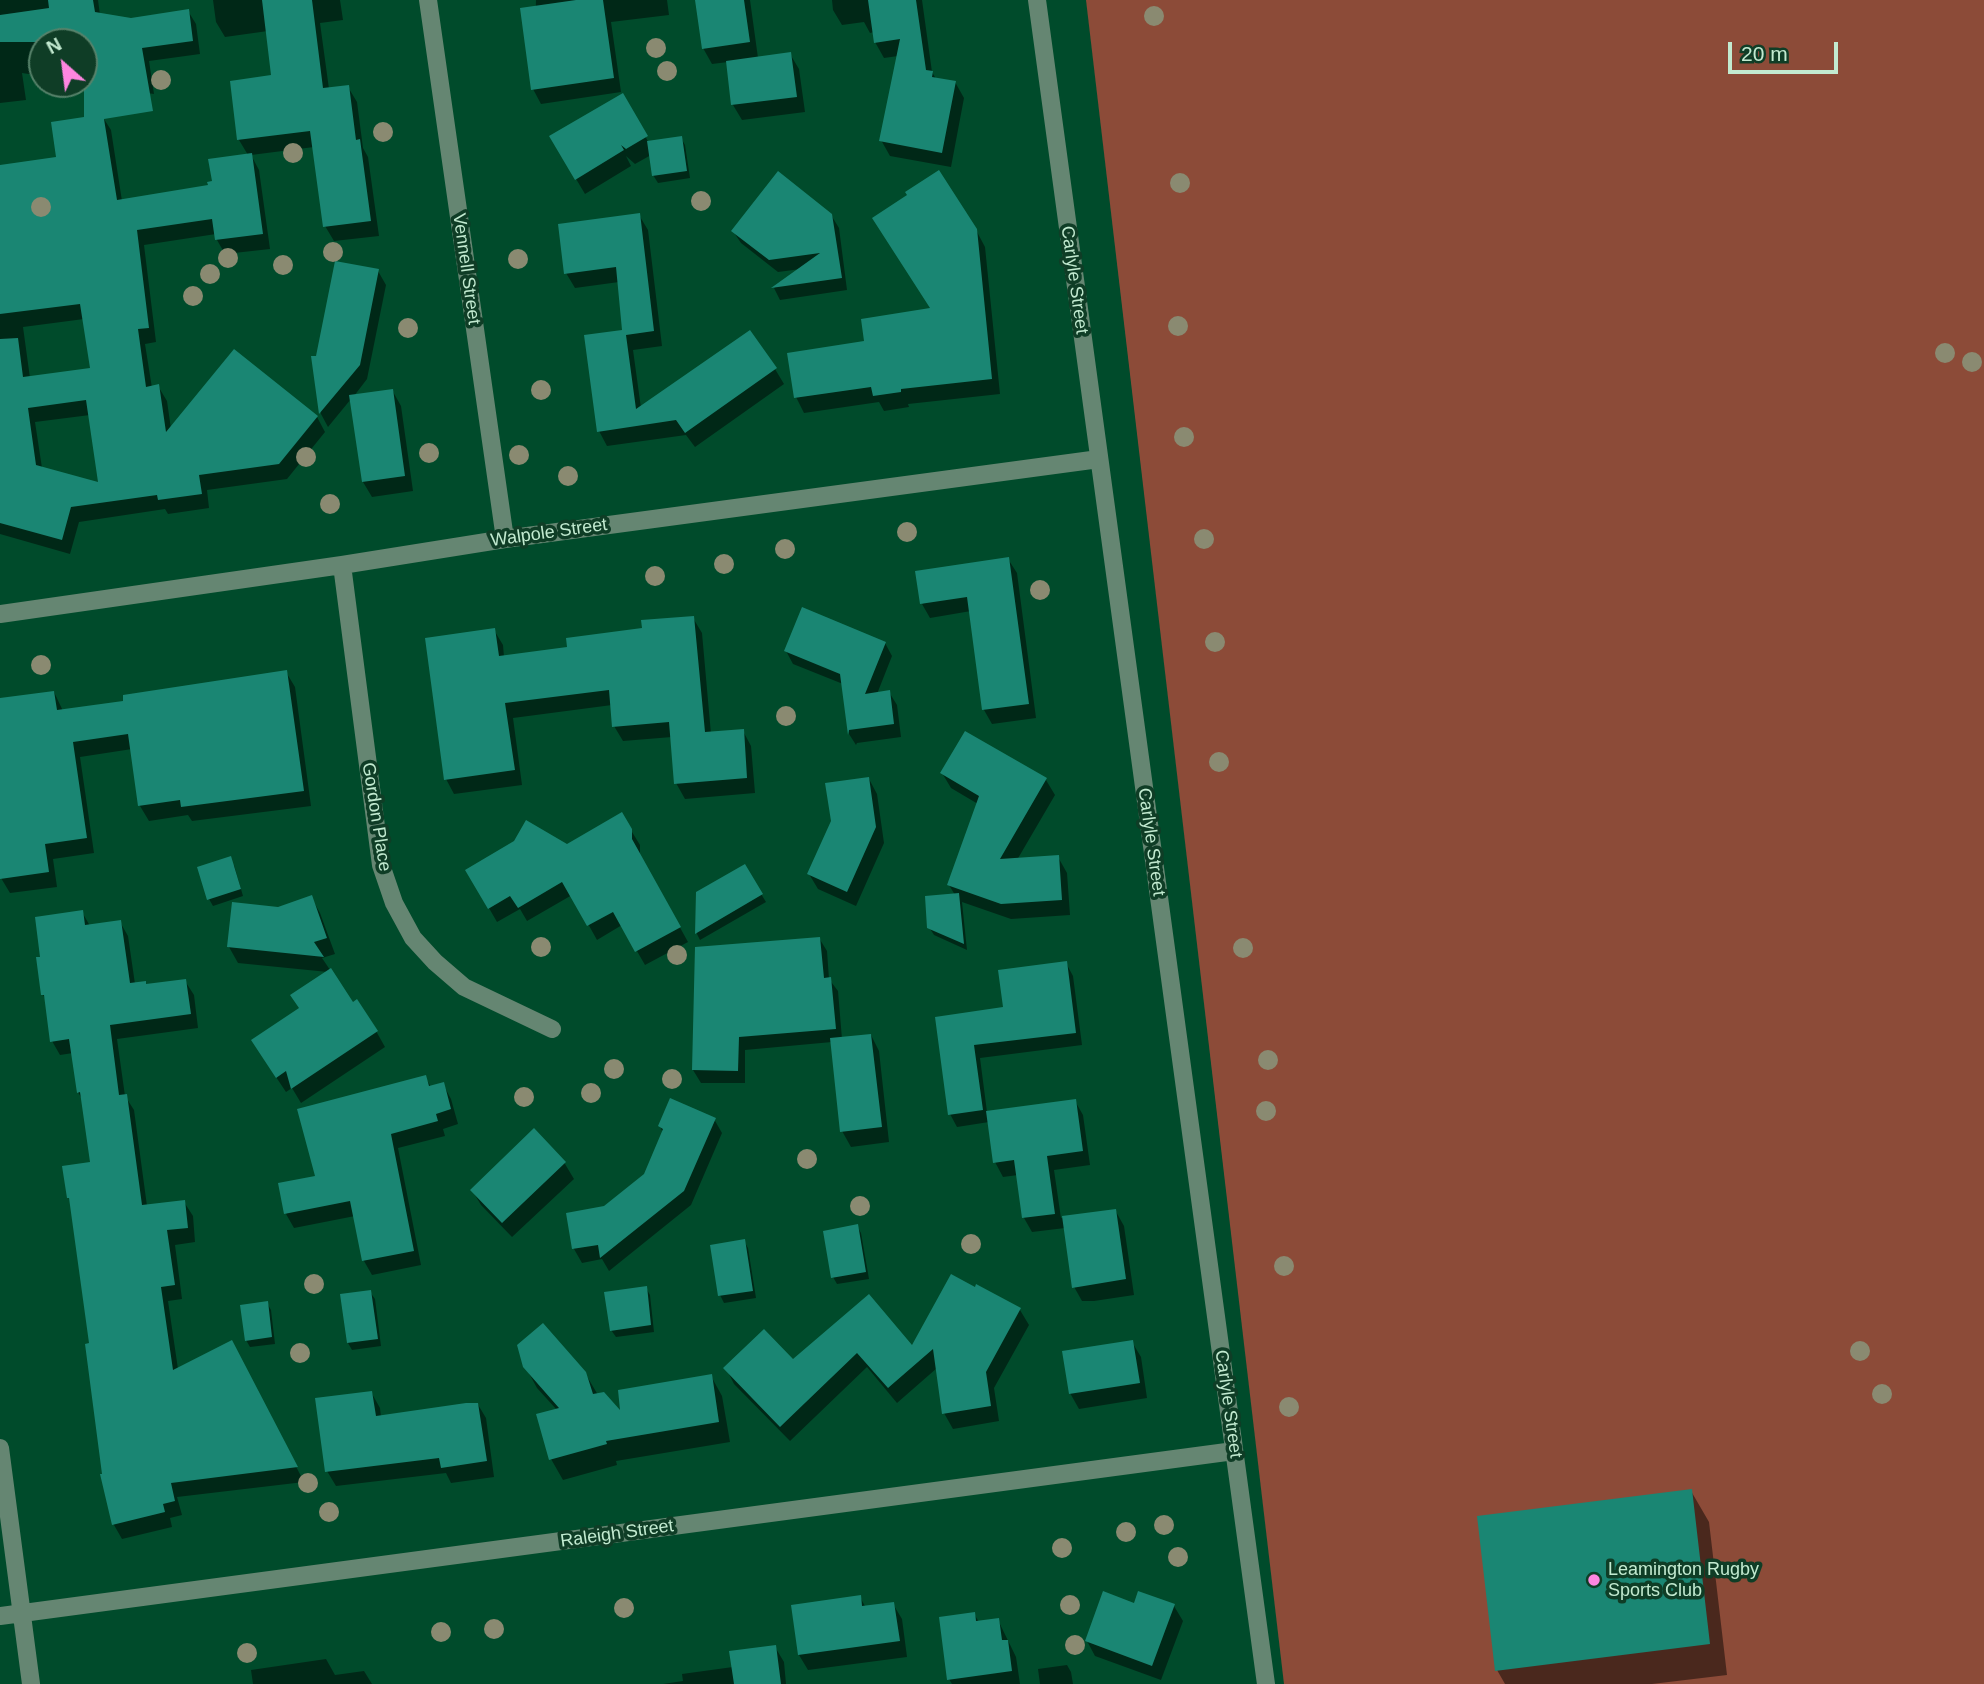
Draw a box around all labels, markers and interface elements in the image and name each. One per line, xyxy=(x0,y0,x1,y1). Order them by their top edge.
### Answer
north arrow xyxy=(28,28,98,98)
scale bar xyxy=(1732,28,1842,72)
text: N xyxy=(43,33,65,58)
text: 20 m xyxy=(1741,42,1788,65)
street label: Vennell Street xyxy=(448,212,484,326)
street label: Carlyle Street xyxy=(1056,225,1092,335)
street label: Walpole Street xyxy=(489,514,609,552)
street label: Gordon Place xyxy=(357,761,395,873)
street label: Carlyle Street xyxy=(1133,787,1169,897)
street label: Carlyle Street xyxy=(1210,1349,1246,1459)
street label: Raleigh Street xyxy=(559,1515,675,1553)
place label: Leamington Rugby Sports Club xyxy=(1608,1559,1759,1602)
marker: Leamington Rugby Sports Club xyxy=(1586,1572,1602,1588)

